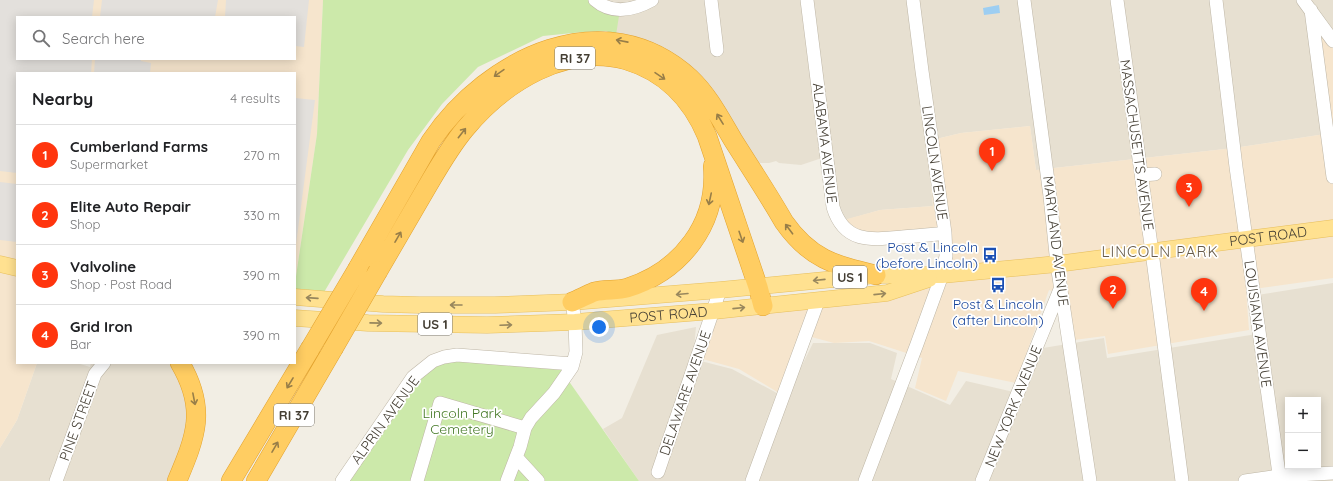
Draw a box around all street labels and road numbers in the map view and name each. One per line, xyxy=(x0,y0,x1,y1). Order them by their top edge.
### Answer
road number: RI 37 xyxy=(555,47,595,69)
street label: MASSACHUSETTS AVENUE xyxy=(1116,58,1158,232)
street label: ALABAMA AVENUE xyxy=(809,82,841,204)
street label: LINCOLN AVENUE xyxy=(918,104,952,222)
street label: MARYLAND AVENUE xyxy=(1039,175,1073,307)
street label: POST ROAD xyxy=(1228,222,1308,250)
street label: LOUISIANA AVENUE xyxy=(1240,259,1276,389)
road number: US 1 xyxy=(833,266,867,288)
street label: POST ROAD xyxy=(629,303,708,327)
road number: US 1 xyxy=(418,313,452,335)
street label: DELAWARE AVENUE xyxy=(655,328,715,458)
street label: NEW YORK AVENUE xyxy=(980,343,1046,469)
street label: ALPRIN AVENUE xyxy=(347,372,423,468)
street label: PINE STREET xyxy=(55,379,101,463)
road number: RI 37 xyxy=(274,404,314,426)

